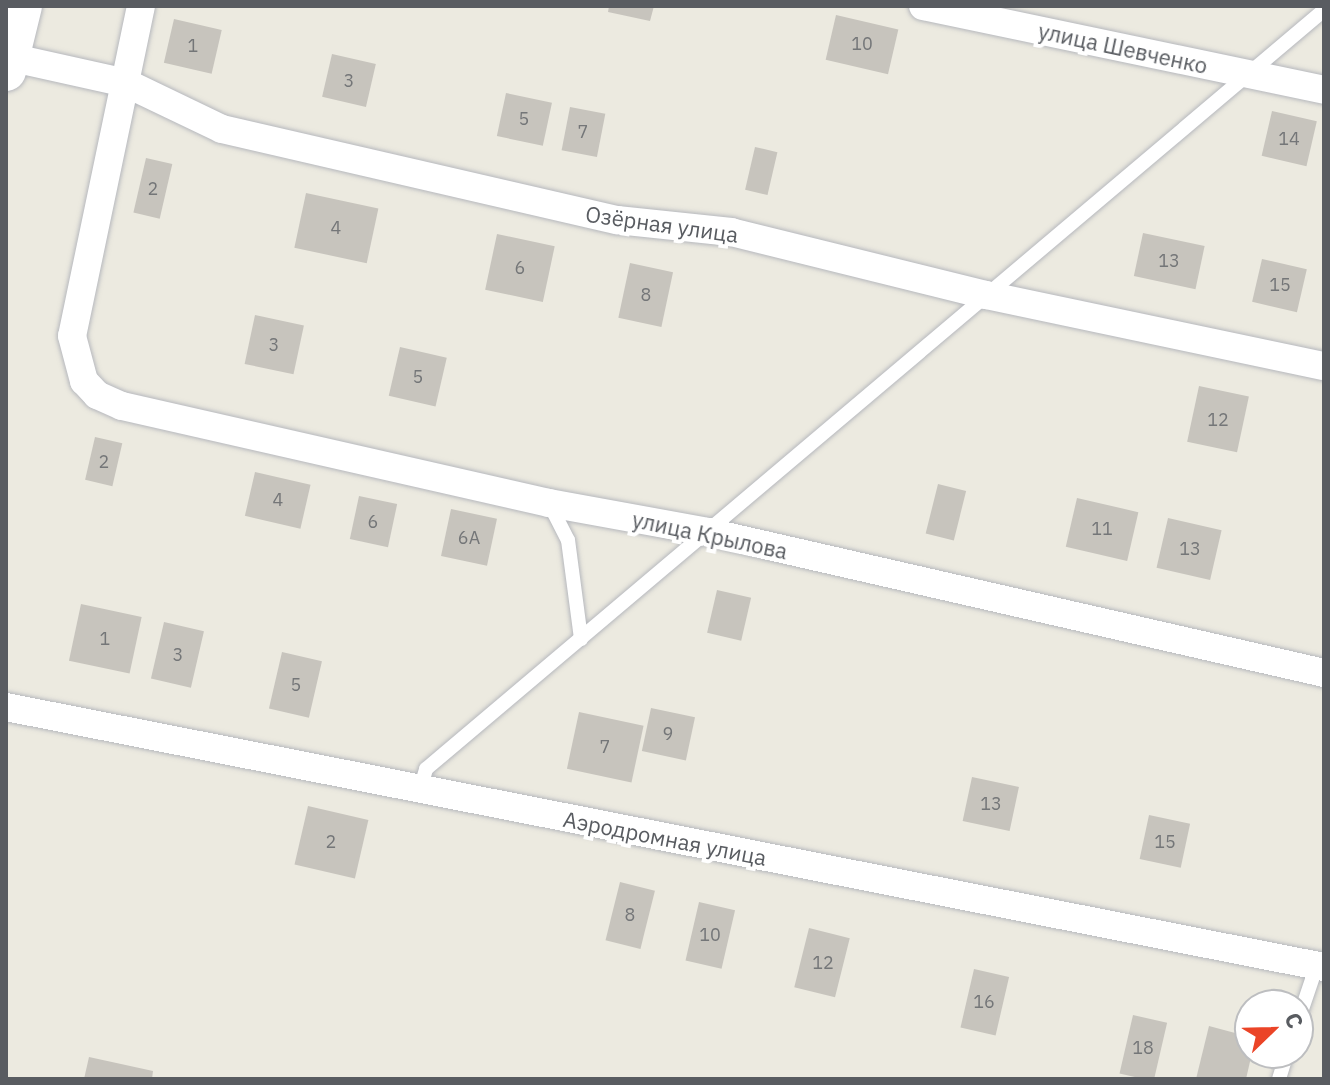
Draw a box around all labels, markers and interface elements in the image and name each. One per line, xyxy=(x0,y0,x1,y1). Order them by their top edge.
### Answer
street label: улица Шевченко xyxy=(1036,17,1210,79)
house number: 10 xyxy=(851,33,873,55)
house number: 1 xyxy=(188,35,198,57)
house number: 3 xyxy=(344,70,354,92)
house number: 5 xyxy=(519,108,529,130)
house number: 7 xyxy=(578,121,588,143)
house number: 14 xyxy=(1278,128,1300,150)
house number: 2 xyxy=(148,178,158,200)
street label: Озёрная улица xyxy=(584,200,740,248)
house number: 4 xyxy=(331,217,341,239)
house number: 13 xyxy=(1158,250,1180,272)
house number: 6 xyxy=(515,257,525,279)
house number: 15 xyxy=(1269,274,1291,296)
house number: 8 xyxy=(641,284,651,306)
house number: 3 xyxy=(269,334,279,356)
house number: 5 xyxy=(413,366,423,388)
house number: 12 xyxy=(1207,409,1229,431)
house number: 2 xyxy=(99,451,109,473)
house number: 4 xyxy=(273,489,283,511)
street label: улица Крылова xyxy=(630,506,790,564)
house number: 6 xyxy=(368,511,378,533)
house number: 11 xyxy=(1091,518,1113,540)
house number: 6А xyxy=(458,527,480,549)
house number: 13 xyxy=(1179,538,1201,560)
house number: 1 xyxy=(100,628,110,650)
house number: 3 xyxy=(173,644,183,666)
house number: 5 xyxy=(291,674,301,696)
house number: 9 xyxy=(663,723,673,745)
house number: 7 xyxy=(600,736,610,758)
house number: 13 xyxy=(980,793,1002,815)
street label: Аэродромная улица xyxy=(561,805,769,871)
house number: 2 xyxy=(326,831,336,853)
house number: 15 xyxy=(1154,831,1176,853)
house number: 8 xyxy=(625,904,635,926)
house number: 10 xyxy=(699,924,721,946)
house number: 12 xyxy=(812,952,834,974)
north arrow xyxy=(1234,989,1314,1069)
house number: 16 xyxy=(973,991,995,1013)
text: С xyxy=(1279,1008,1311,1032)
house number: 18 xyxy=(1132,1037,1154,1059)

